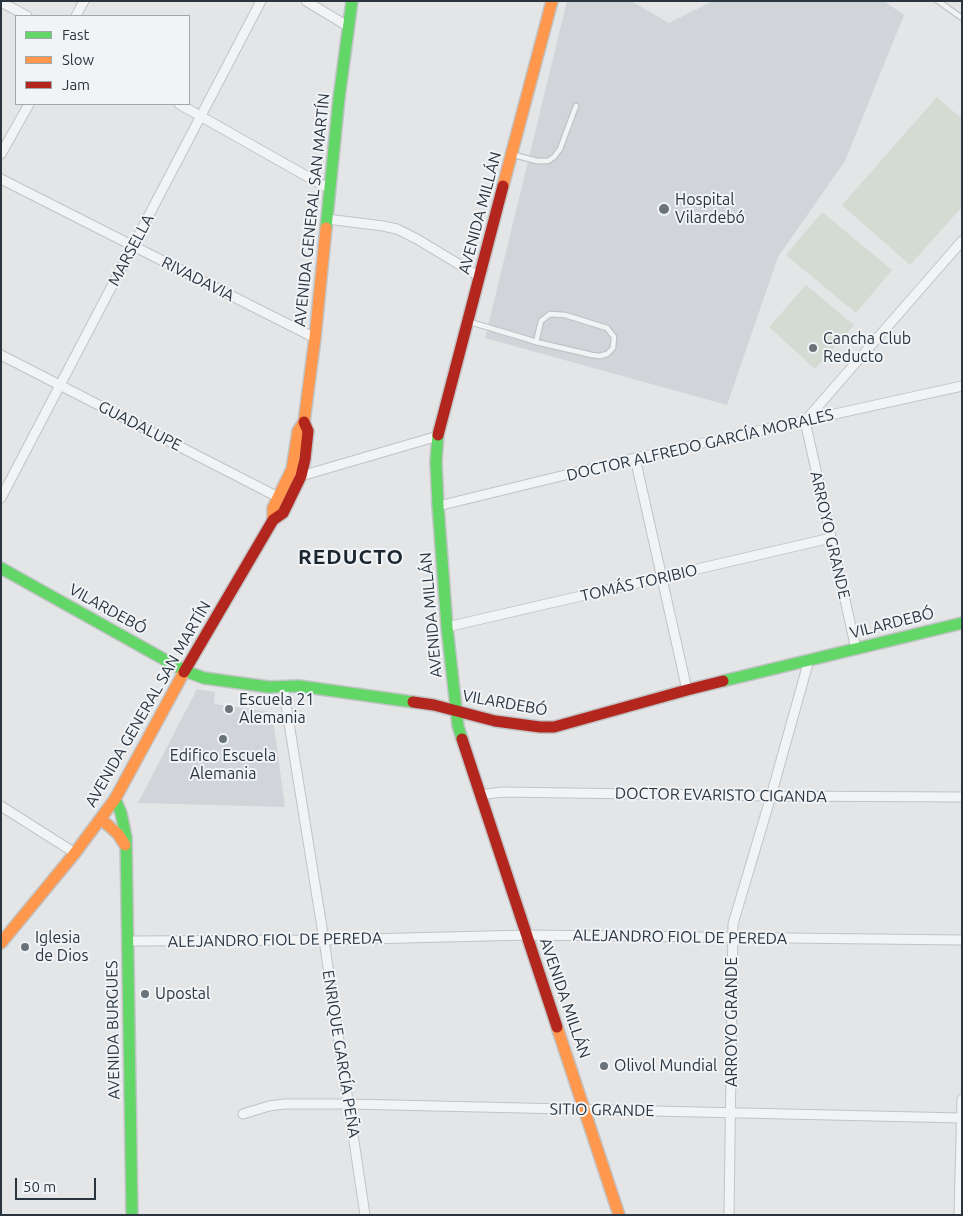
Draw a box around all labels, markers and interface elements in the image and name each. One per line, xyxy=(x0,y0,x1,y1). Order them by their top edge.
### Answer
legend xyxy=(15,15,190,105)
text: Fast xyxy=(62,26,89,43)
text: Slow xyxy=(62,51,94,68)
text: Jam xyxy=(62,76,90,93)
street label: AVENIDA GENERAL SAN MARTÍN xyxy=(290,92,334,328)
street label: AVENIDA MILLÁN xyxy=(454,150,506,276)
place label: Hospital Vilardebó xyxy=(675,190,745,228)
marker: Hospital Vilardebó xyxy=(657,202,671,216)
street label: MARSELLA xyxy=(104,211,158,289)
street label: RIVADAVIA xyxy=(158,252,238,306)
place label: Cancha Club Reducto xyxy=(823,329,911,367)
marker: Cancha Club Reducto xyxy=(807,342,819,354)
street label: GUADALUPE xyxy=(95,397,185,455)
street label: DOCTOR ALFREDO GARCÍA MORALES xyxy=(565,405,835,485)
street label: ARROYO GRANDE xyxy=(806,469,854,601)
district label: REDUCTO xyxy=(297,544,405,570)
street label: AVENIDA MILLÁN xyxy=(416,551,446,679)
street label: TOMÁS TORIBIO xyxy=(579,560,699,606)
street label: VILARDEBÓ xyxy=(66,580,150,638)
street label: AVENIDA GENERAL SAN MARTÍN xyxy=(81,598,215,810)
street label: VILARDEBÓ xyxy=(848,603,936,643)
street label: VILARDEBÓ xyxy=(461,686,549,720)
place label: Escuela 21 Alemania xyxy=(239,690,314,728)
marker: Escuela 21 Alemania xyxy=(223,703,235,715)
marker: Edifico Escuela Alemania xyxy=(217,733,229,745)
place label: Edifico Escuela Alemania xyxy=(170,746,276,784)
street label: DOCTOR EVARISTO CIGANDA xyxy=(615,784,827,806)
street label: ALEJANDRO FIOL DE PEREDA xyxy=(573,926,787,948)
place label: Iglesia de Dios xyxy=(35,928,88,966)
street label: ALEJANDRO FIOL DE PEREDA xyxy=(168,929,382,951)
street label: AVENIDA MILLÁN xyxy=(535,935,595,1061)
marker: Iglesia de Dios xyxy=(19,941,31,953)
street label: ARROYO GRANDE xyxy=(722,957,742,1087)
street label: AVENIDA BURGUES xyxy=(102,960,124,1100)
street label: ENRIQUE GARCÍA PEÑA xyxy=(318,969,364,1139)
place label: Upostal xyxy=(155,984,210,1004)
marker: Upostal xyxy=(139,988,151,1000)
place label: Olivol Mundial xyxy=(614,1056,717,1076)
marker: Olivol Mundial xyxy=(598,1060,610,1072)
street label: SITIO GRANDE xyxy=(549,1099,655,1121)
scale bar xyxy=(18,1168,99,1200)
text: 50 m xyxy=(23,1178,56,1195)

